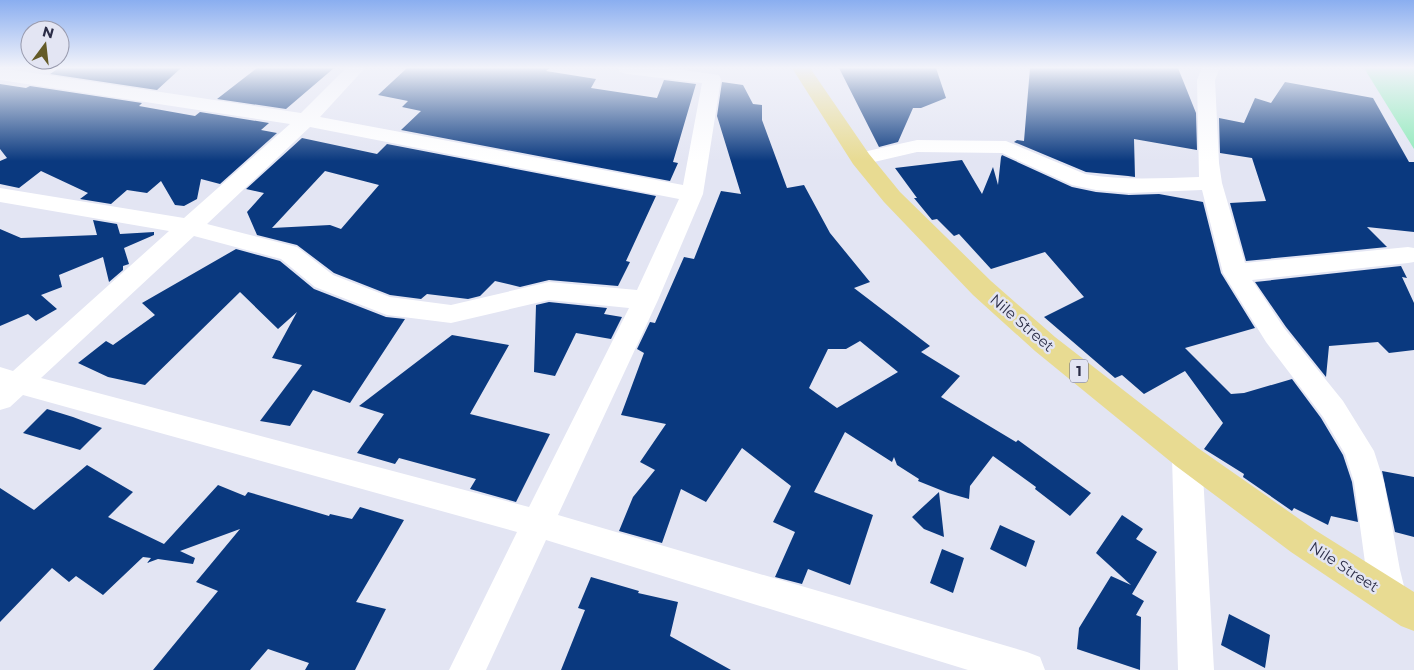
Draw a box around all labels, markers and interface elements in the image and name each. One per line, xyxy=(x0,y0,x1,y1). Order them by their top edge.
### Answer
north arrow xyxy=(20,20,70,70)
text: N xyxy=(41,22,56,43)
street label: Nile Street xyxy=(986,290,1058,356)
road number: 1 xyxy=(1070,360,1088,382)
street label: Nile Street xyxy=(1306,537,1382,596)

